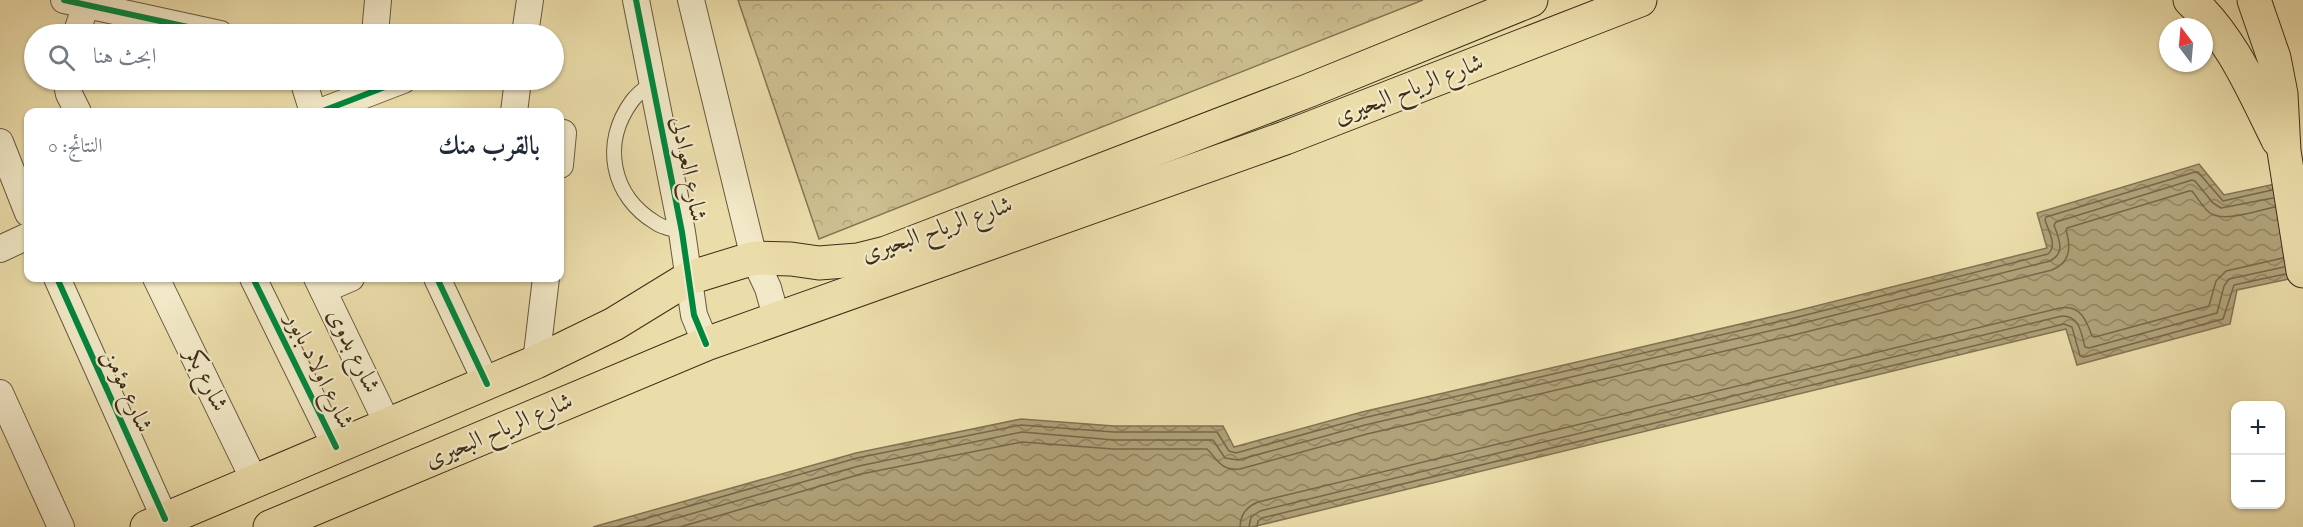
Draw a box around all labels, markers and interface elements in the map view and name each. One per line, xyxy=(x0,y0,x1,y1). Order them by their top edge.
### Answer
north arrow xyxy=(2159,18,2213,72)
search box xyxy=(24,24,564,90)
icon: search xyxy=(45,41,78,74)
text: ابحث هنا xyxy=(93,43,156,71)
street label: شارع الرياح البحيرى xyxy=(1330,47,1490,137)
street label: شارع العوادلى xyxy=(660,114,713,225)
text: بالقرب منك xyxy=(438,130,540,163)
text: النتائج: 0 xyxy=(48,134,103,159)
street label: شارع الرياح البحيرى xyxy=(857,190,1018,274)
street label: شارع بدوى xyxy=(317,304,387,400)
street label: شارع اولاد بابور xyxy=(274,306,360,436)
street label: شارع بكر xyxy=(173,340,235,418)
street label: شارع مؤمن xyxy=(92,344,159,439)
street label: شارع الرياح البحيرى xyxy=(420,386,579,480)
map controls xyxy=(2231,401,2285,509)
button: + xyxy=(2231,401,2285,455)
button: − xyxy=(2231,455,2285,509)

